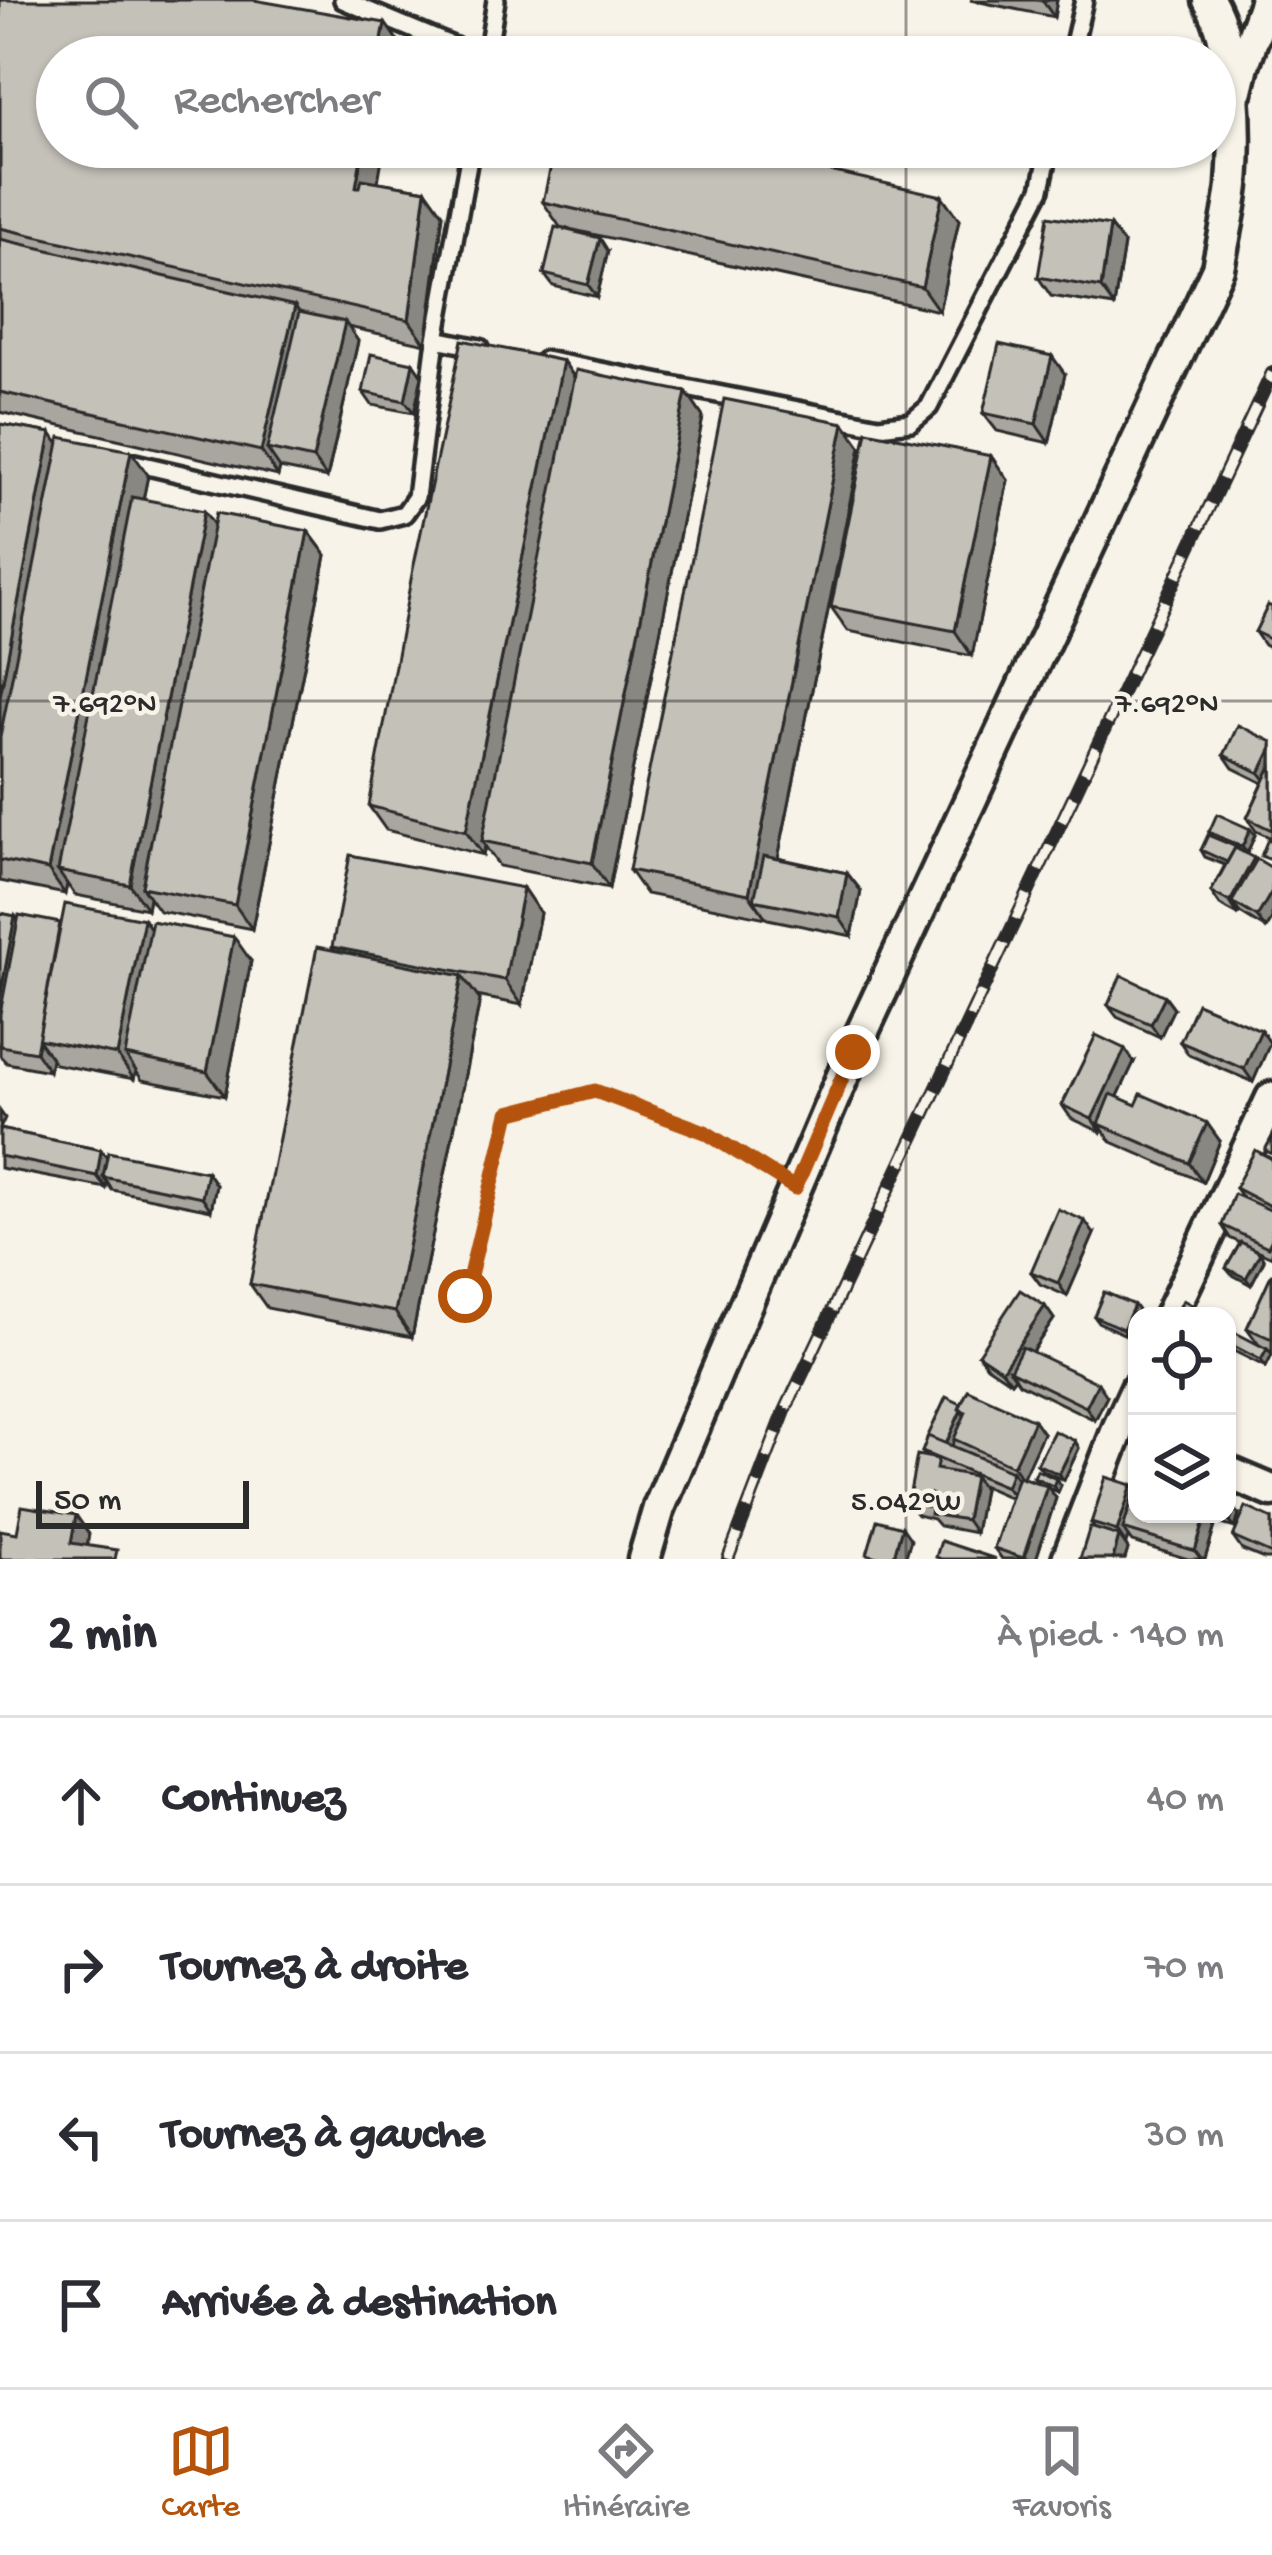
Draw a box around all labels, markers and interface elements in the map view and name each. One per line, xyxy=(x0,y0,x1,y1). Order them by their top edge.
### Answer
search box xyxy=(36,36,1236,168)
icon: search xyxy=(78,69,144,135)
text: Rechercher xyxy=(174,76,378,129)
text: 7.692°N xyxy=(52,689,157,724)
text: 7.692°N xyxy=(1114,689,1219,724)
route end xyxy=(826,1025,880,1079)
route start xyxy=(438,1269,492,1323)
map controls xyxy=(1128,1307,1236,1523)
button: locate xyxy=(1128,1307,1236,1415)
button: layers xyxy=(1128,1415,1236,1523)
scale bar xyxy=(36,1475,249,1528)
text: 50 m xyxy=(54,1483,121,1521)
text: 5.042°W xyxy=(851,1487,961,1522)
text: 2 min xyxy=(48,1607,157,1667)
text: À pied · 140 m xyxy=(997,1614,1224,1660)
icon: ahead xyxy=(48,1768,114,1834)
text: Continuez xyxy=(162,1774,345,1827)
text: 40 m xyxy=(1146,1778,1224,1824)
icon: right xyxy=(48,1936,114,2002)
text: Tournez à droite xyxy=(162,1942,467,1995)
text: 70 m xyxy=(1145,1946,1224,1992)
icon: left xyxy=(48,2104,114,2170)
text: Tournez à gauche xyxy=(162,2110,485,2163)
text: 30 m xyxy=(1145,2114,1224,2160)
icon: arrive xyxy=(48,2272,114,2338)
text: Arrivée à destination xyxy=(162,2278,556,2331)
tab: Carte xyxy=(161,2418,240,2528)
tab: Itinéraire xyxy=(563,2418,690,2528)
tab: Favoris xyxy=(1013,2418,1111,2528)

